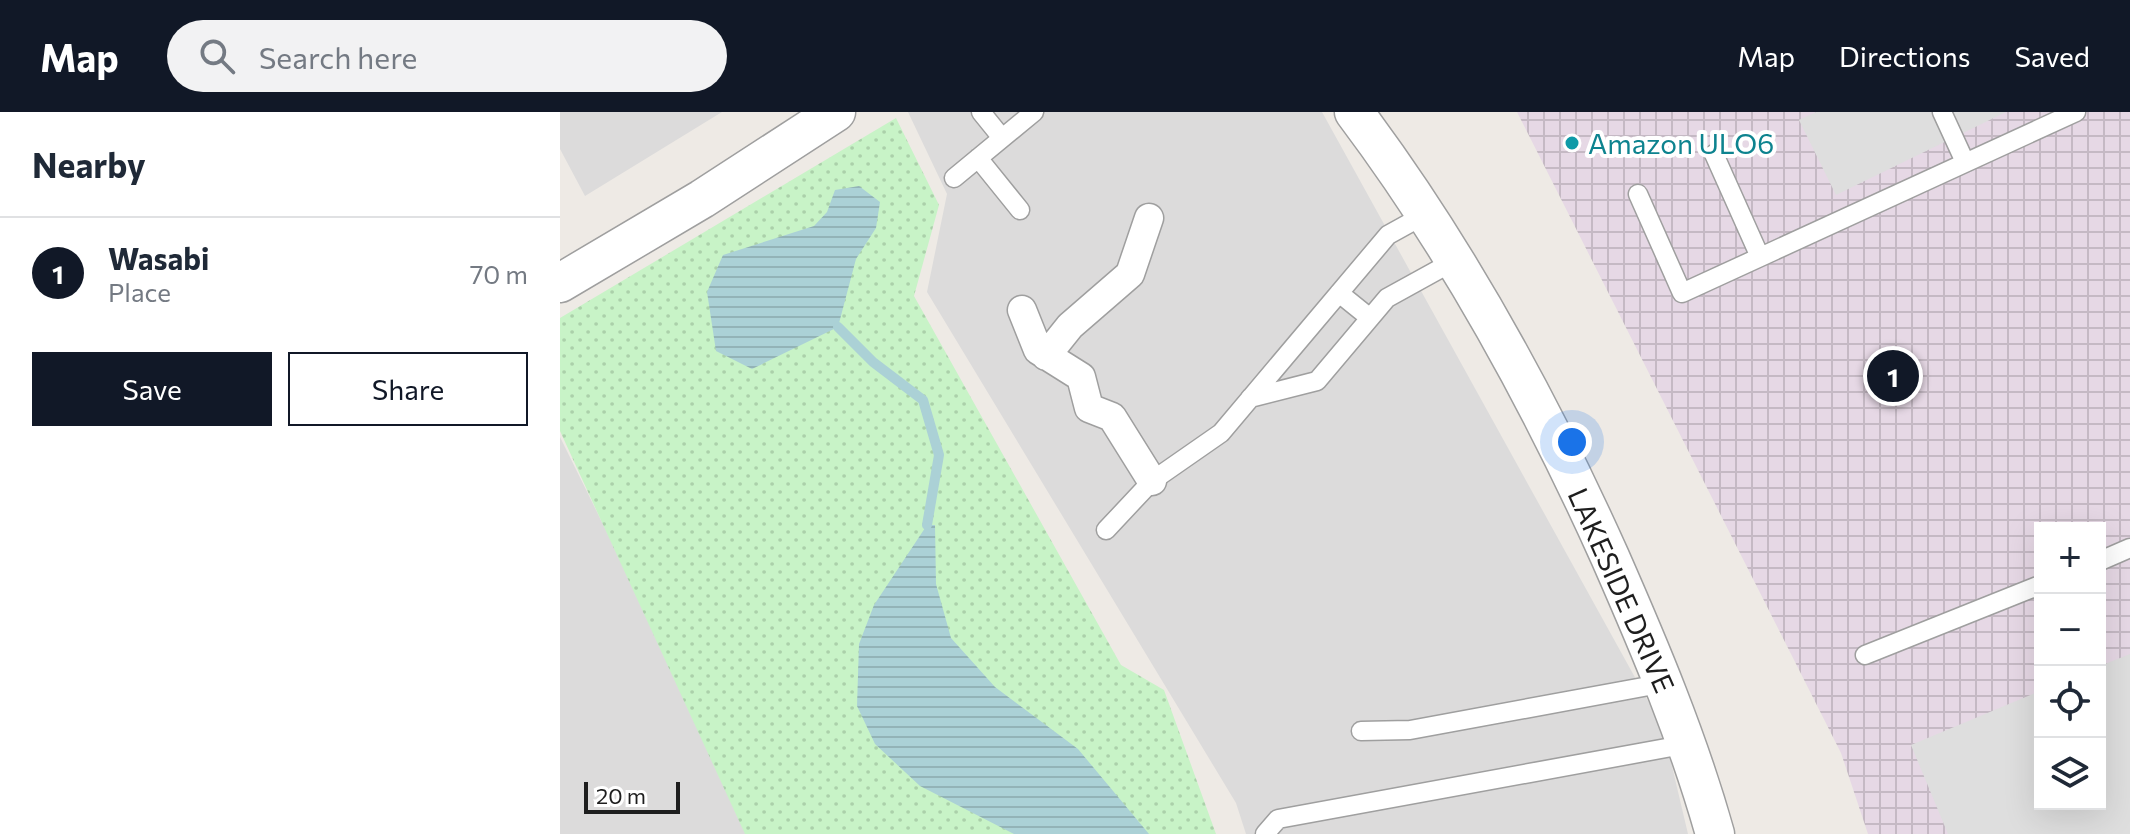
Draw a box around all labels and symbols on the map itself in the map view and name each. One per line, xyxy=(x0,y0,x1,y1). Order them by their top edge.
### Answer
place label: Amazon ULO6 xyxy=(1588,126,1774,160)
marker: Amazon ULO6 xyxy=(1563,134,1581,152)
pin: 1 xyxy=(1867,346,1919,406)
your location xyxy=(1552,422,1592,462)
street label: LAKESIDE DRIVE xyxy=(1562,482,1682,698)
scale bar xyxy=(584,778,680,814)

